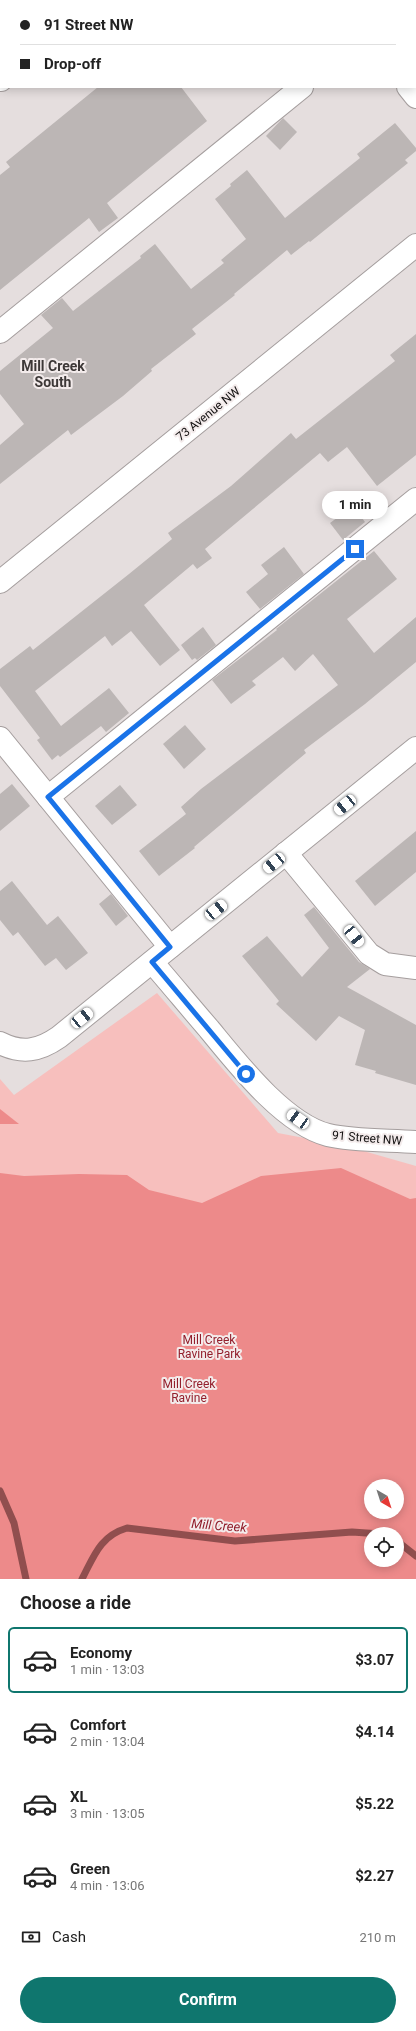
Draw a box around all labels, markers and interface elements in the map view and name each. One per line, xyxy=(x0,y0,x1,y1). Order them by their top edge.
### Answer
text: 91 Street NW xyxy=(44,16,133,34)
text: Drop-off xyxy=(44,55,101,73)
district label: Mill Creek South xyxy=(21,358,85,390)
street label: 73 Avenue NW xyxy=(173,384,243,444)
callout: 1 min xyxy=(322,491,388,519)
text: 1 min xyxy=(339,497,371,512)
route end xyxy=(346,540,364,558)
car xyxy=(332,793,358,817)
car xyxy=(261,851,287,875)
car xyxy=(203,898,229,922)
car xyxy=(342,923,366,949)
car xyxy=(69,1006,95,1030)
route start xyxy=(237,1065,255,1083)
car xyxy=(285,1107,311,1131)
street label: 91 Street NW xyxy=(331,1128,403,1148)
park label: Mill Creek Ravine Park xyxy=(178,1333,241,1361)
park label: Mill Creek Ravine xyxy=(163,1377,216,1405)
north arrow xyxy=(364,1479,404,1519)
map controls xyxy=(364,1479,404,1567)
water label: Mill Creek xyxy=(191,1516,248,1535)
button: locate xyxy=(364,1527,404,1567)
text: Choose a ride xyxy=(20,1592,131,1613)
icon: car xyxy=(22,1642,58,1678)
text: Economy xyxy=(70,1644,132,1662)
text: $3.07 xyxy=(355,1651,394,1669)
text: 1 min · 13:03 xyxy=(70,1662,145,1677)
icon: car xyxy=(22,1714,58,1750)
text: Comfort xyxy=(70,1716,126,1734)
text: $4.14 xyxy=(355,1723,394,1741)
text: 2 min · 13:04 xyxy=(70,1734,145,1749)
icon: car xyxy=(22,1786,58,1822)
text: XL xyxy=(70,1788,88,1806)
text: $5.22 xyxy=(355,1795,394,1813)
text: 3 min · 13:05 xyxy=(70,1806,145,1821)
icon: car xyxy=(22,1858,58,1894)
text: Green xyxy=(70,1860,110,1878)
text: $2.27 xyxy=(355,1867,394,1885)
text: 4 min · 13:06 xyxy=(70,1878,145,1893)
icon: cash xyxy=(20,1926,42,1948)
text: Cash xyxy=(52,1928,86,1946)
text: 210 m xyxy=(359,1930,396,1945)
button: Confirm xyxy=(20,1977,396,2023)

